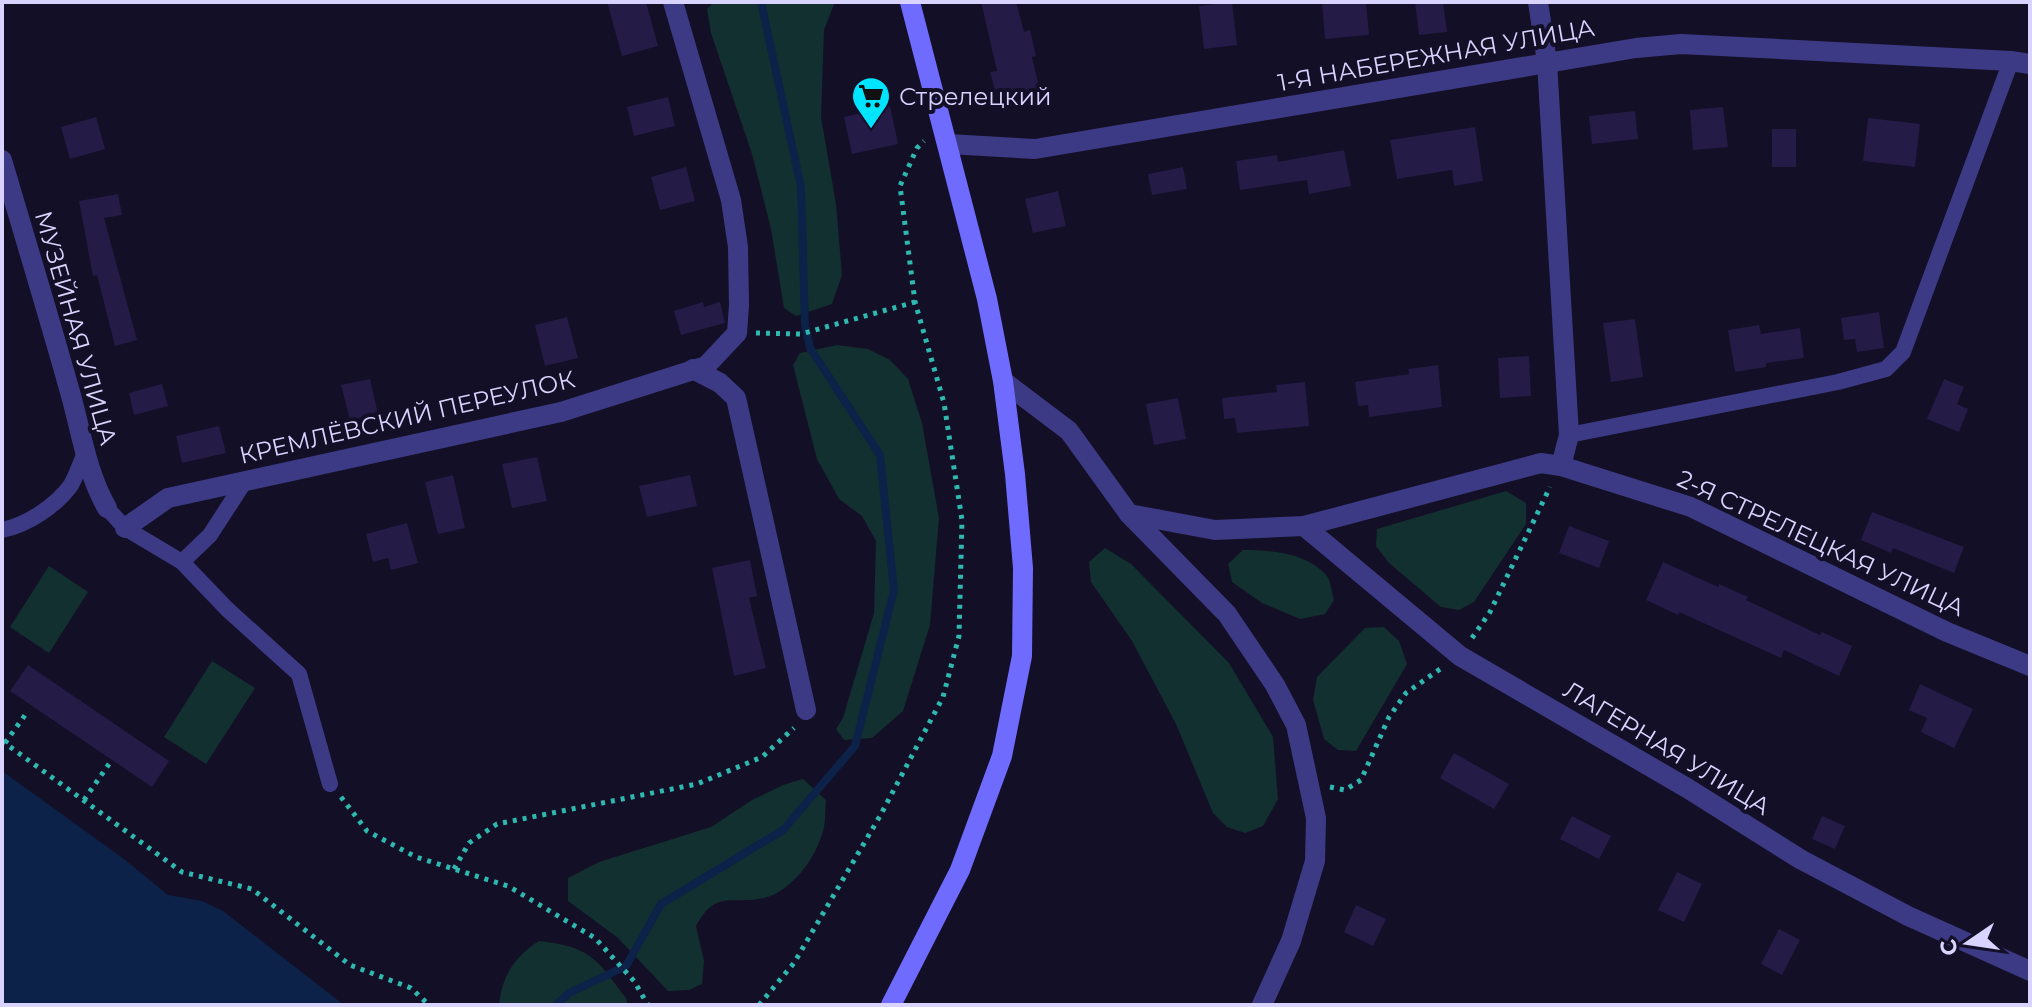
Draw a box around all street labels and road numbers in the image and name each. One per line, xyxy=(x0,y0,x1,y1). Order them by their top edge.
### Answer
street label: 1-Я НАБЕРЕЖНАЯ УЛИЦА xyxy=(1275,13,1597,97)
street label: МУЗЕЙНАЯ УЛИЦА xyxy=(29,208,123,448)
street label: КРЕМЛЁВСКИЙ ПЕРЕУЛОК xyxy=(236,364,578,470)
street label: 2-Я СТРЕЛЕЦКАЯ УЛИЦА xyxy=(1673,464,1969,622)
street label: ЛАГЕРНАЯ УЛИЦА xyxy=(1558,675,1776,821)

